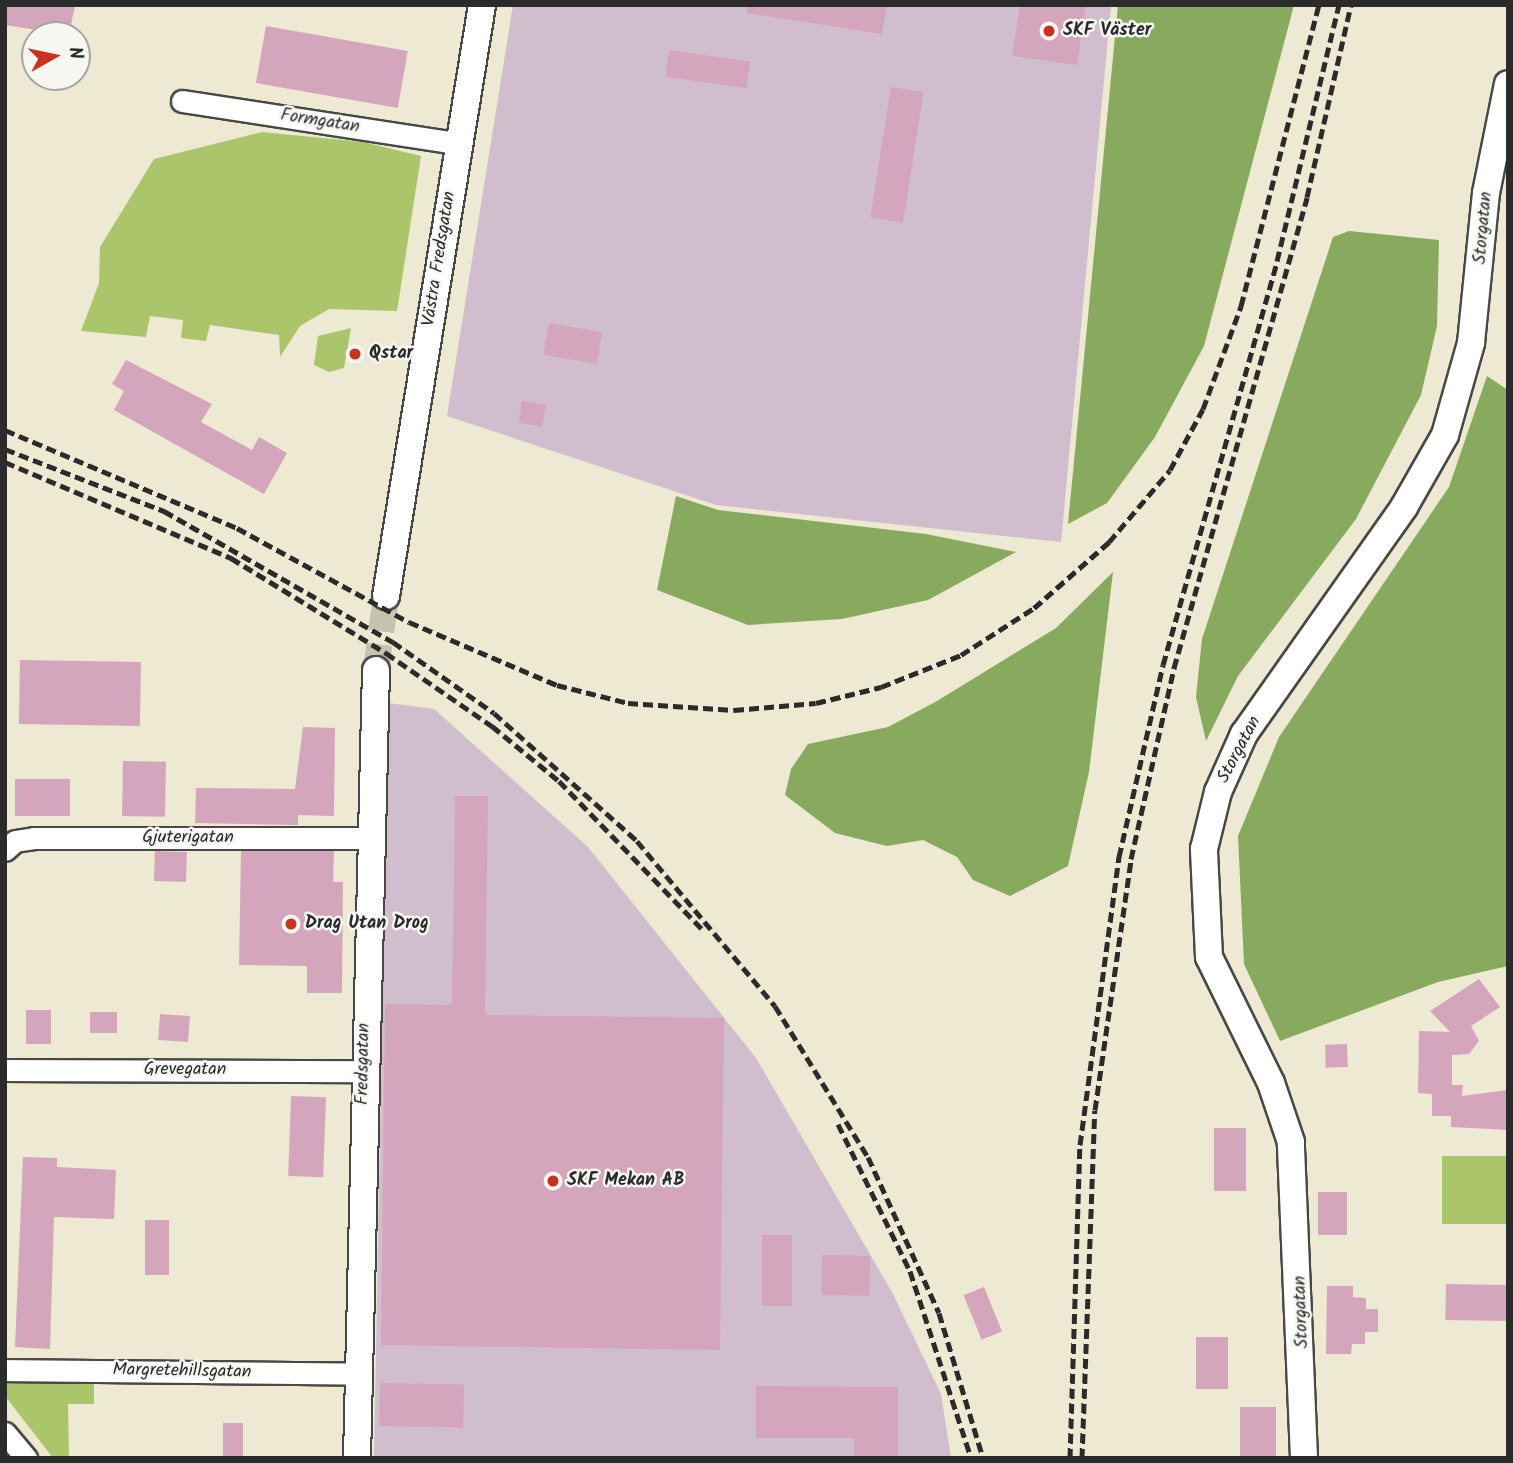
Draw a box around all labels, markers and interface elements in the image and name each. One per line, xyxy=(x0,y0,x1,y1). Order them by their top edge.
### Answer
place label: SKF Väster xyxy=(1063,20,1151,42)
north arrow xyxy=(21,21,91,91)
marker: SKF Väster xyxy=(1041,23,1057,39)
text: N xyxy=(59,45,91,61)
street label: Formgatan xyxy=(279,105,361,139)
street label: Västra Fredsgatan xyxy=(419,190,461,328)
street label: Storgatan xyxy=(1470,191,1498,265)
place label: Qstar xyxy=(369,343,413,365)
marker: Qstar xyxy=(347,346,363,362)
street label: Storgatan xyxy=(1213,713,1267,787)
street label: Gjuterigatan xyxy=(142,827,234,849)
place label: Drag Utan Drog xyxy=(305,913,429,935)
marker: Drag Utan Drog xyxy=(283,916,299,932)
street label: Fredsgatan xyxy=(352,1023,376,1105)
street label: Grevegatan xyxy=(144,1059,226,1081)
place label: SKF Mekan AB xyxy=(567,1170,684,1192)
marker: SKF Mekan AB xyxy=(545,1173,561,1189)
street label: Storgatan xyxy=(1290,1275,1314,1349)
street label: Margretehillsgatan xyxy=(112,1360,252,1384)

